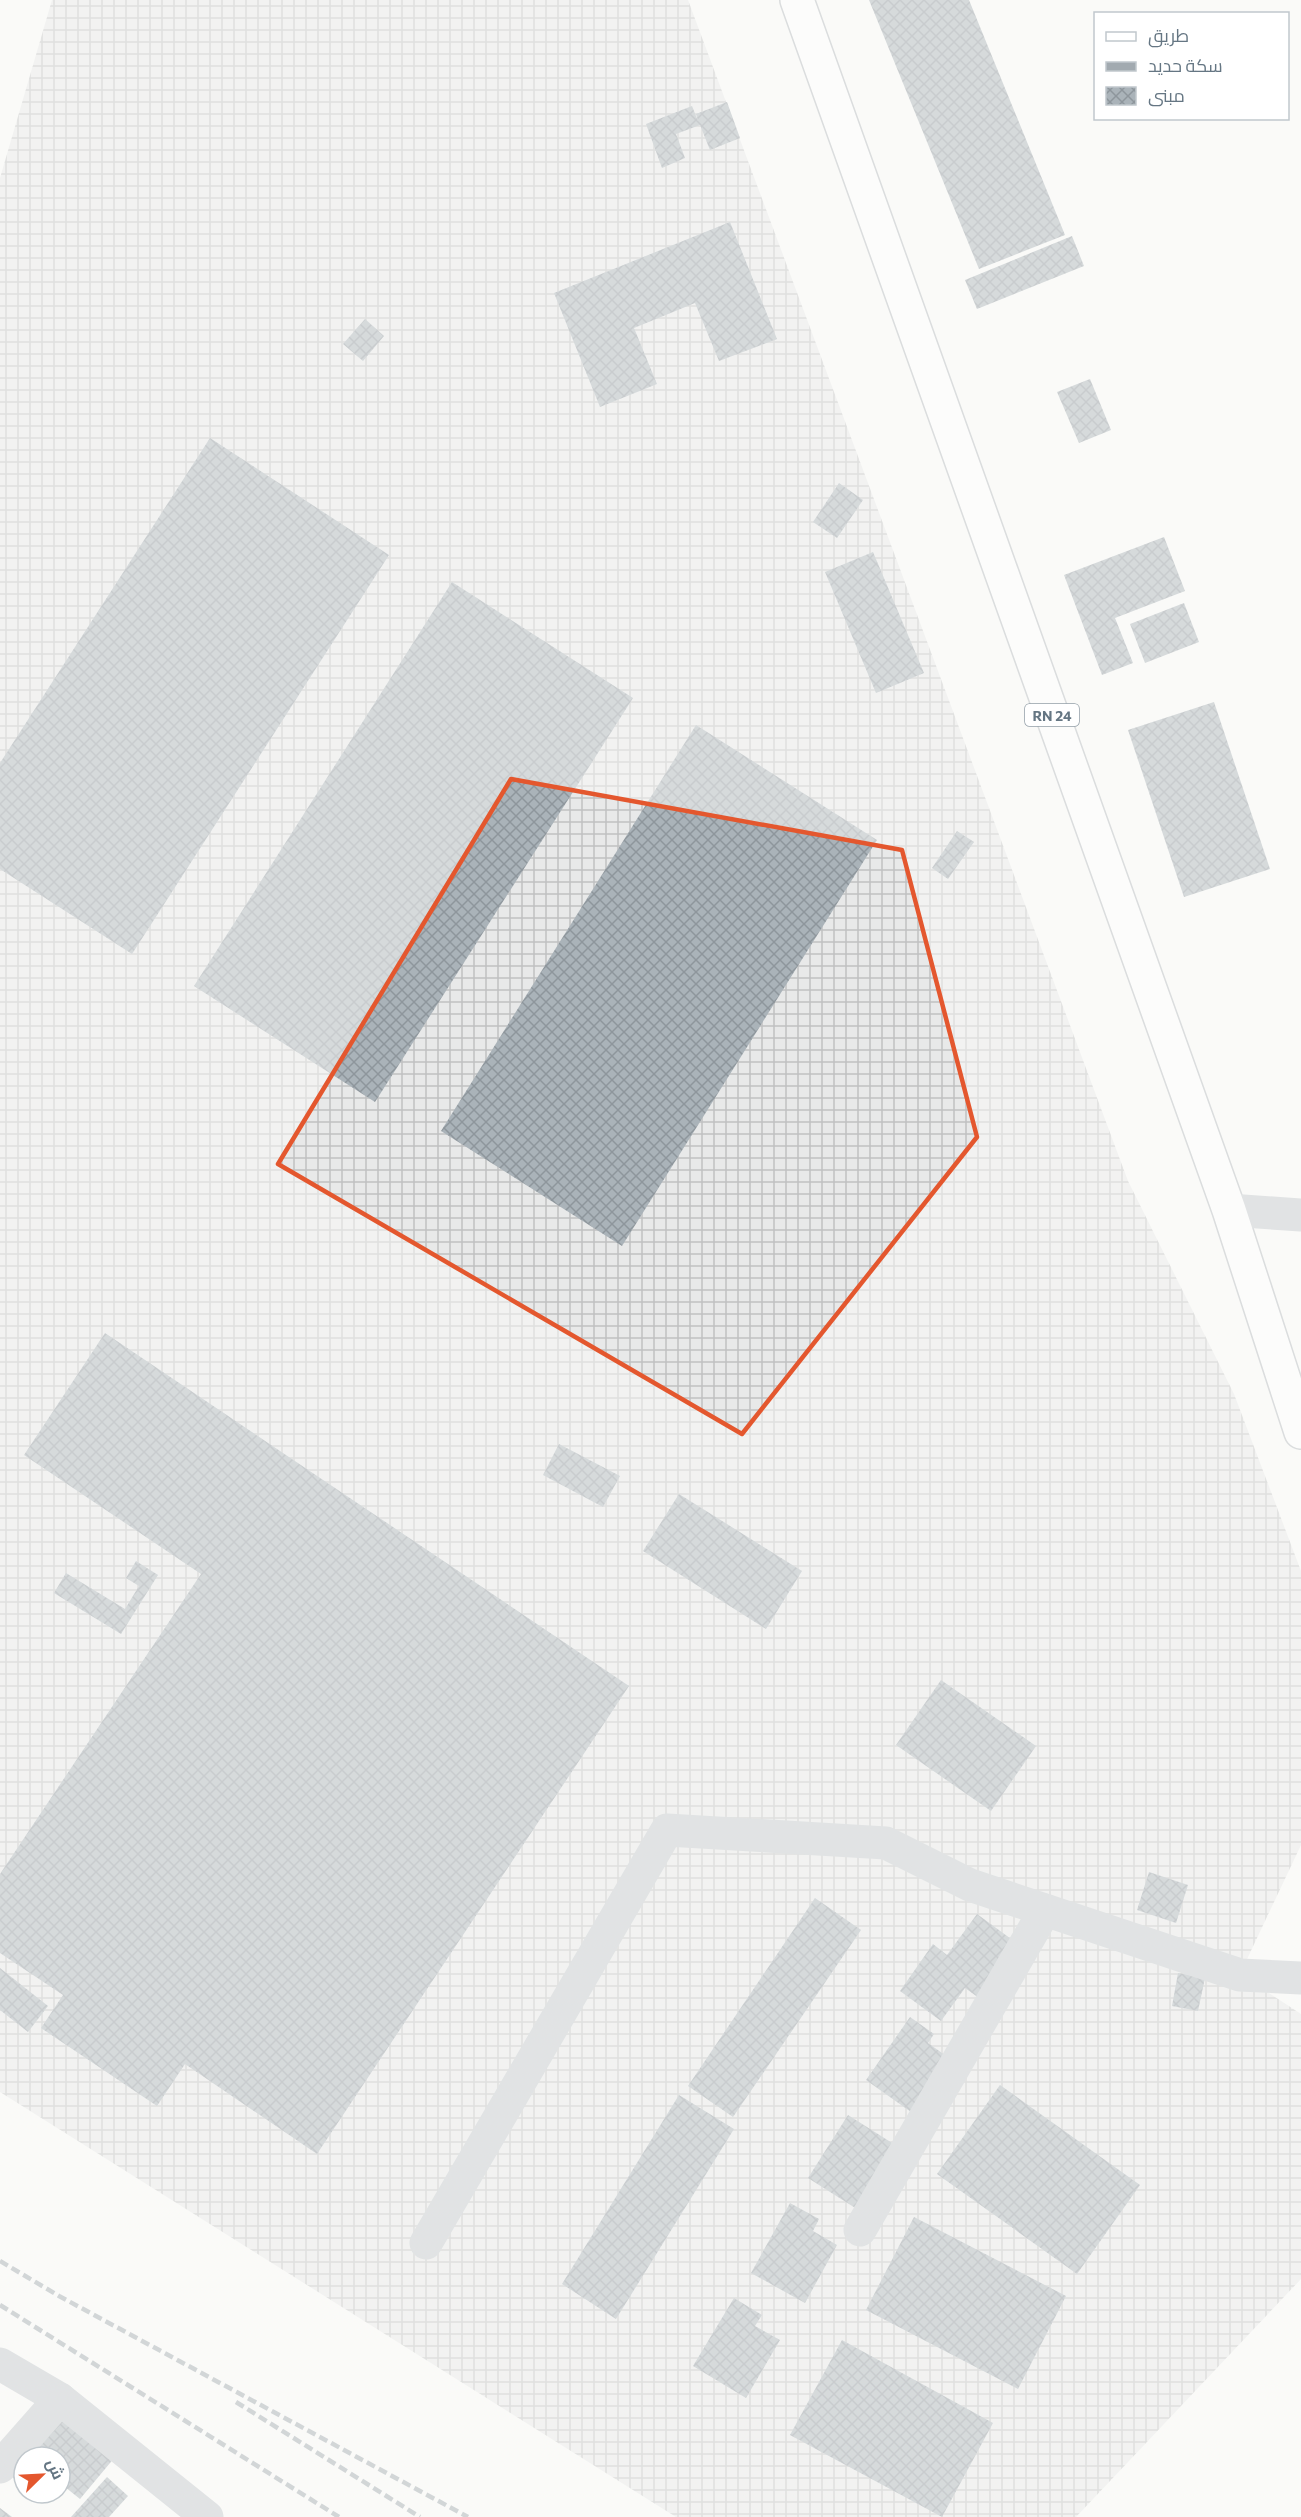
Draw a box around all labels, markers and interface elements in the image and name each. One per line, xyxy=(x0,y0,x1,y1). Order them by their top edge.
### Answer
legend xyxy=(1094,12,1289,120)
text: طريق xyxy=(1148,24,1189,48)
text: سكة حديد xyxy=(1148,54,1223,76)
text: مبنى xyxy=(1148,84,1185,107)
road number: RN 24 xyxy=(1025,704,1079,726)
north arrow xyxy=(12,2445,72,2505)
text: ش xyxy=(42,2455,69,2482)

